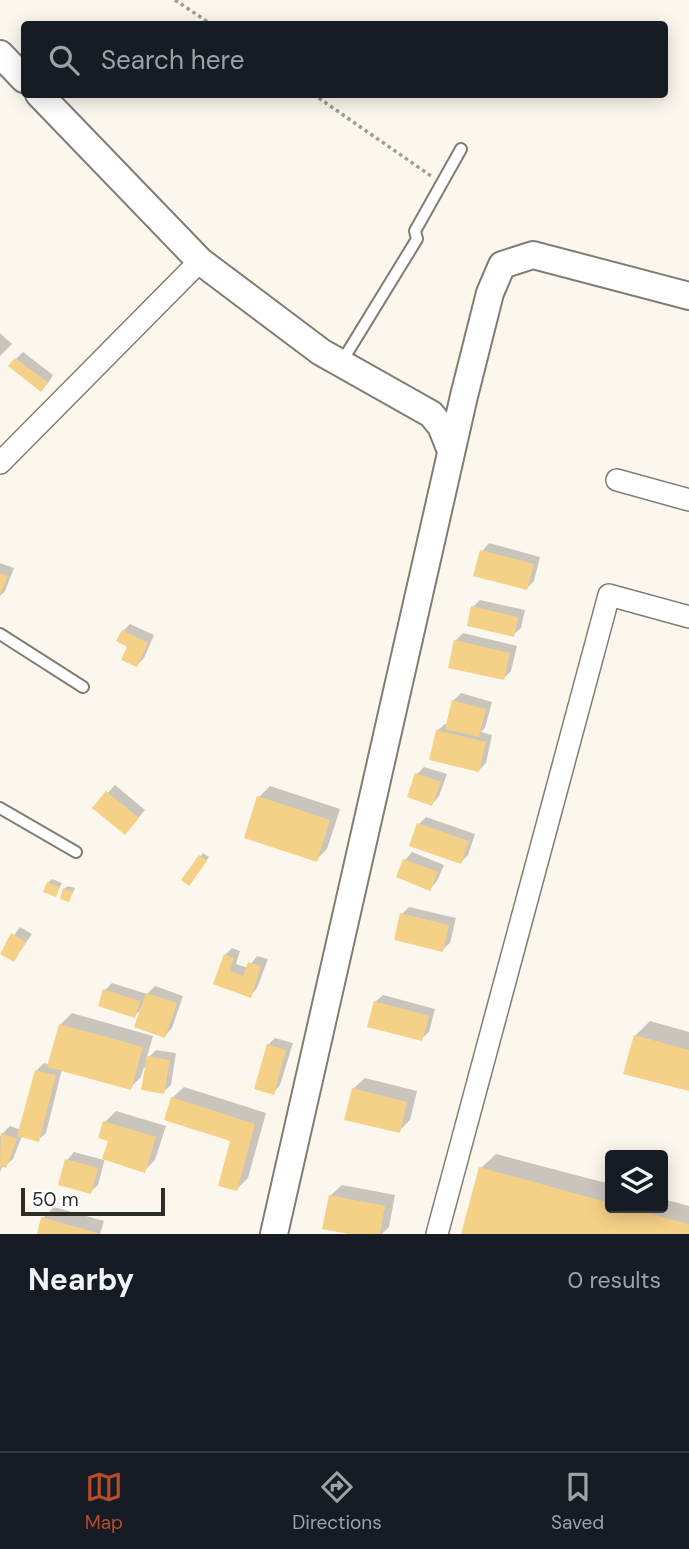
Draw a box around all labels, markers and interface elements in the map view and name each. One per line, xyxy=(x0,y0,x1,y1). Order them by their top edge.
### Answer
search box xyxy=(21,21,668,98)
icon: search xyxy=(45,41,83,79)
text: Search here xyxy=(101,43,244,77)
map controls xyxy=(605,1150,668,1213)
button: layers xyxy=(605,1150,668,1213)
scale bar xyxy=(21,1185,164,1217)
text: 50 m xyxy=(32,1187,79,1212)
text: Nearby xyxy=(28,1260,134,1299)
text: 0 results xyxy=(568,1265,661,1295)
tab: Map xyxy=(85,1468,123,1535)
tab: Directions xyxy=(292,1468,382,1535)
tab: Saved xyxy=(551,1468,604,1535)

